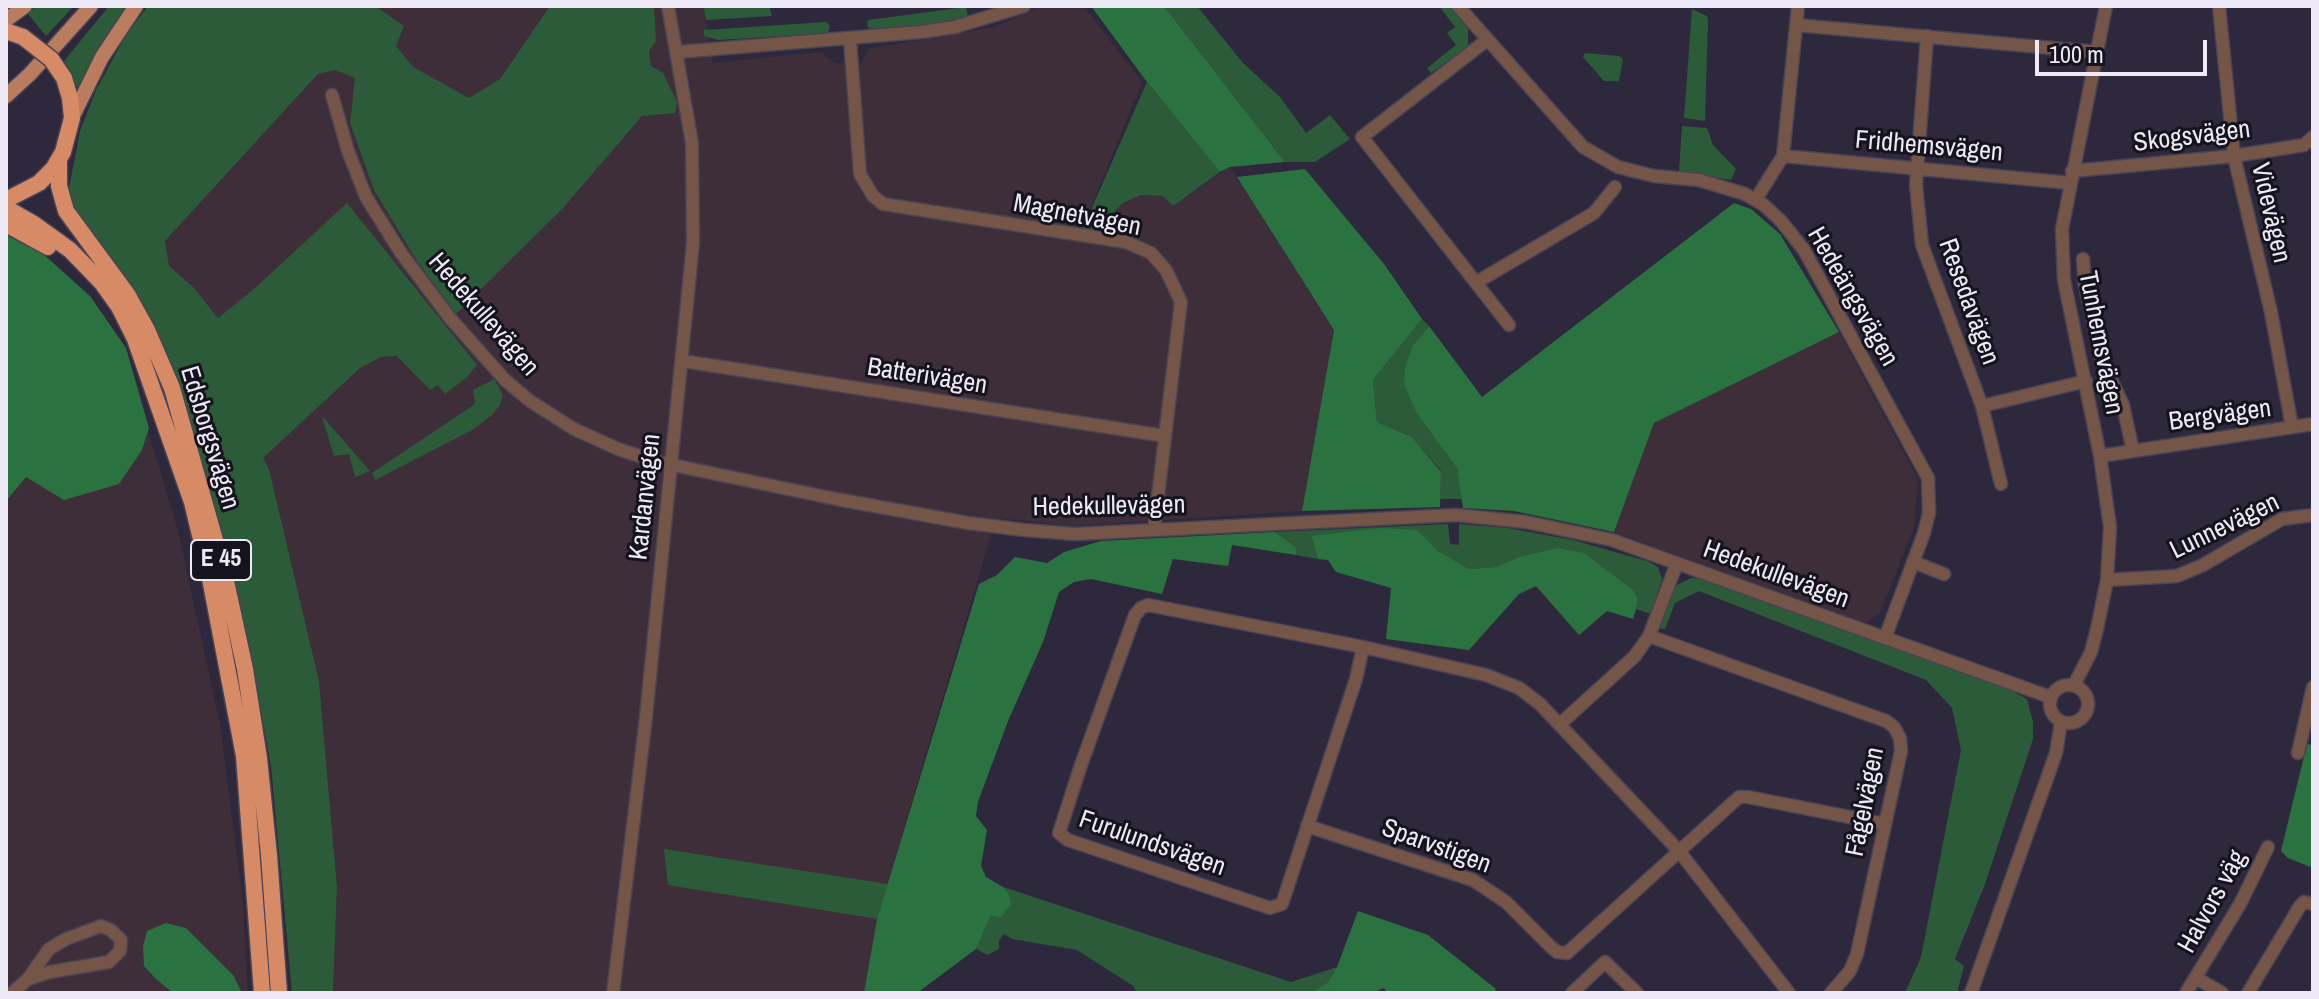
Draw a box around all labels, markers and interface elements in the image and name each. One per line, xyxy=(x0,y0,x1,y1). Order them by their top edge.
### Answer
scale bar xyxy=(2039,24,2211,74)
text: 100 m xyxy=(2049,38,2104,70)
street label: Skogsvägen xyxy=(2132,114,2252,160)
street label: Fridhemsvägen xyxy=(1854,125,2004,169)
street label: Videvägen xyxy=(2243,160,2297,266)
street label: Magnetvägen xyxy=(1011,188,1143,244)
street label: Hedeängsvägen xyxy=(1800,222,1904,372)
street label: Resedavägen xyxy=(1931,235,2005,369)
street label: Hedekullevägen xyxy=(421,247,545,383)
street label: Tunhemsvägen xyxy=(2071,269,2129,417)
street label: Batterivägen xyxy=(865,352,989,402)
street label: Edsborgsvägen xyxy=(172,363,246,513)
street label: Bergvägen xyxy=(2167,393,2273,439)
street label: Kardanvägen xyxy=(624,432,668,562)
street label: Lunnevägen xyxy=(2165,487,2285,567)
street label: Hedekullevägen xyxy=(1032,490,1186,524)
street label: Hedekullevägen xyxy=(1699,534,1853,616)
road number: E 45 xyxy=(191,540,251,580)
street label: Fågelvägen xyxy=(1840,745,1892,859)
street label: Furulundsvägen xyxy=(1075,804,1229,884)
street label: Sparvstigen xyxy=(1377,813,1495,881)
street label: Halvors väg xyxy=(2172,845,2254,959)

